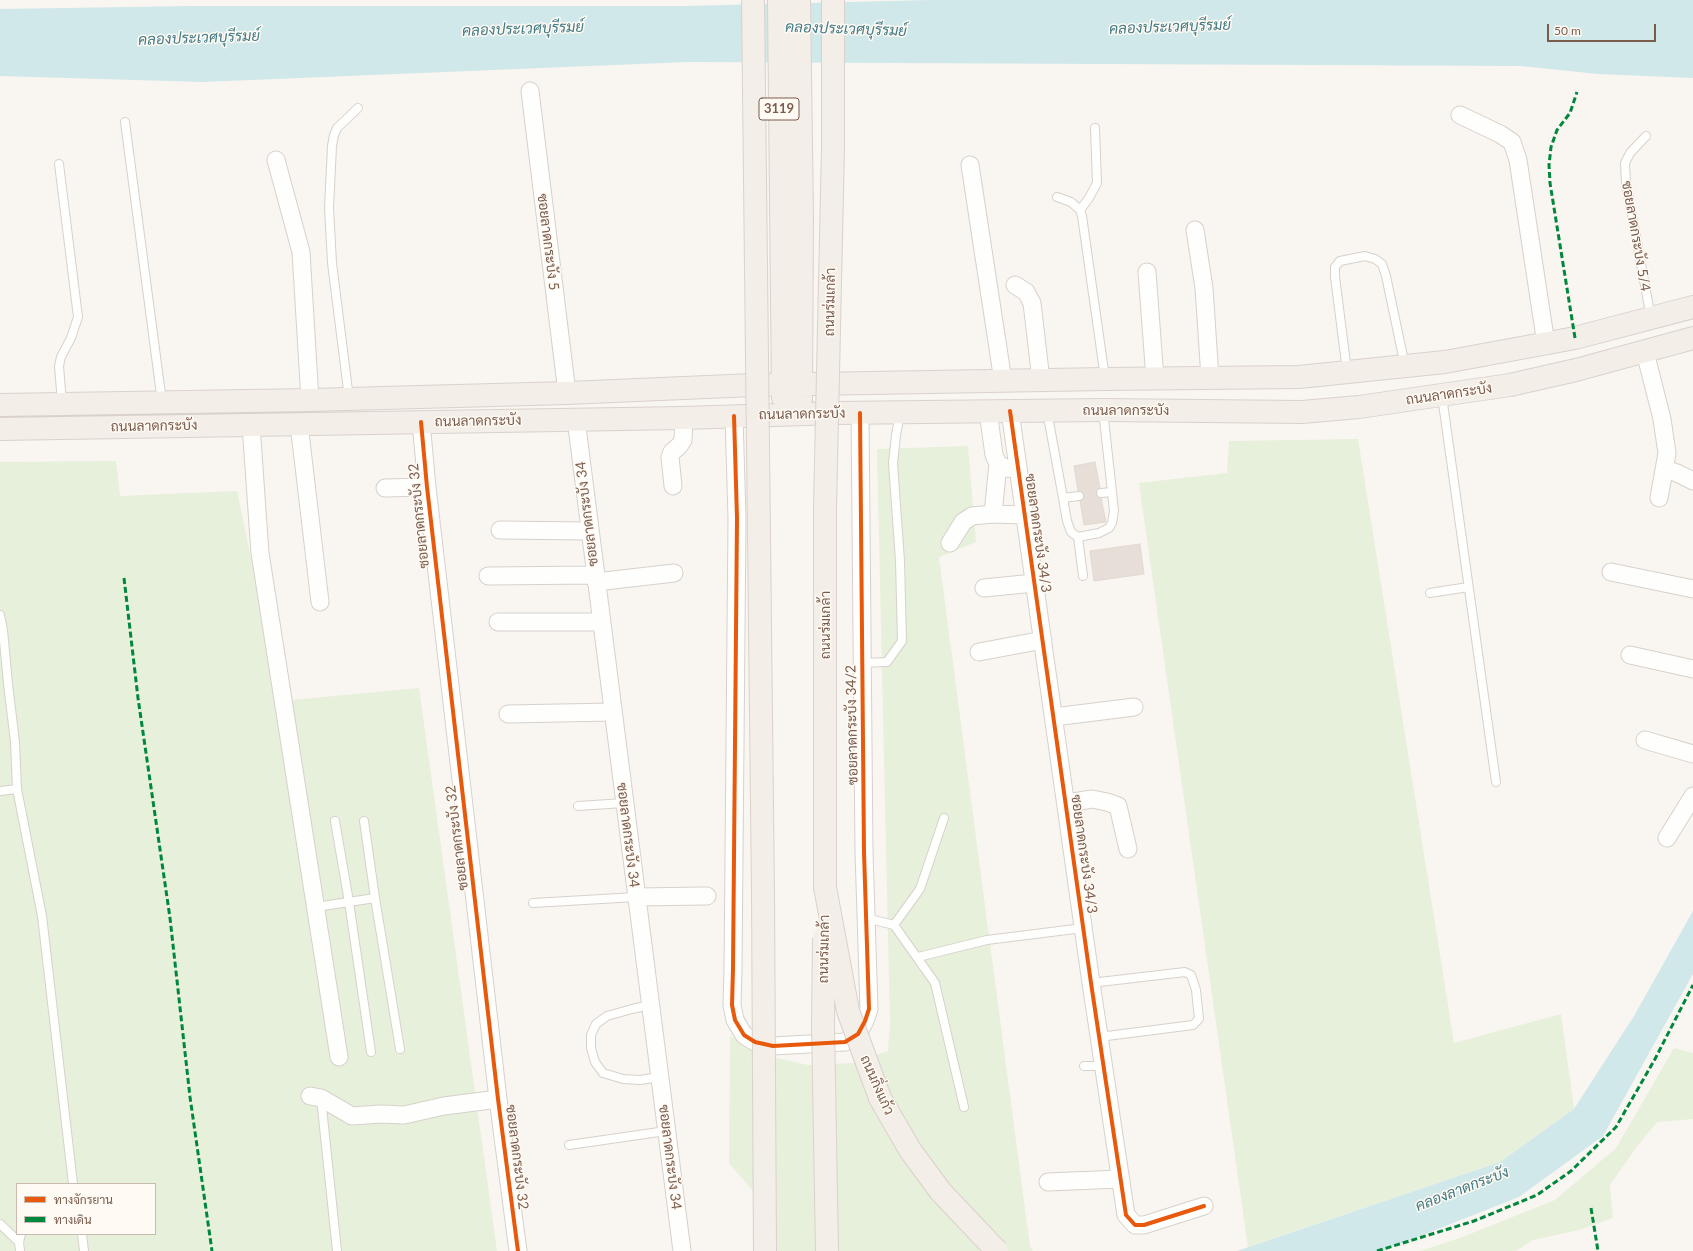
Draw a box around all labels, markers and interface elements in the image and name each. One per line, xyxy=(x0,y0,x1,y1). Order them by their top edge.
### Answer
water label: คลองประเวศบุรีรมย์ xyxy=(1109,16,1231,38)
scale bar xyxy=(1549,16,1658,42)
water label: คลองประเวศบุรีรมย์ xyxy=(462,18,584,40)
water label: คลองประเวศบุรีรมย์ xyxy=(785,18,907,40)
text: 50 m xyxy=(1554,23,1581,38)
water label: คลองประเวศบุรีรมย์ xyxy=(138,27,260,49)
road number: 3119 xyxy=(759,98,799,120)
street label: ซอยลาดกระบัง 5/4 xyxy=(1618,179,1654,293)
street label: ซอยลาดกระบัง 5 xyxy=(534,193,562,291)
street label: ถนนร่มเกล้า xyxy=(821,268,839,336)
street label: ถนนลาดกระบัง xyxy=(1405,380,1493,408)
street label: ถนนลาดกระบัง xyxy=(1083,402,1169,418)
street label: ถนนลาดกระบัง xyxy=(758,405,846,423)
street label: ถนนลาดกระบัง xyxy=(434,412,522,430)
street label: ถนนลาดกระบัง xyxy=(110,417,198,435)
street label: ซอยลาดกระบัง 34 xyxy=(572,461,602,567)
street label: ซอยลาดกระบัง 32 xyxy=(405,463,433,569)
street label: ซอยลาดกระบัง 34/3 xyxy=(1021,472,1055,594)
street label: ถนนร่มเกล้า xyxy=(817,591,833,659)
street label: ซอยลาดกระบัง 34/2 xyxy=(843,665,861,785)
street label: ซอยลาดกระบัง 34 xyxy=(613,782,643,888)
street label: ซอยลาดกระบัง 32 xyxy=(442,785,472,891)
street label: ซอยลาดกระบัง 34/3 xyxy=(1067,793,1101,915)
street label: ถนนร่มเกล้า xyxy=(815,915,833,983)
street label: ถนนกิ่งแก้ว xyxy=(856,1052,898,1118)
street label: ซอยลาดกระบัง 32 xyxy=(502,1104,532,1210)
street label: ซอยลาดกระบัง 34 xyxy=(655,1104,685,1210)
water label: คลองลาดกระบัง xyxy=(1413,1163,1511,1215)
legend xyxy=(16,1183,156,1235)
text: ทางจักรยาน xyxy=(54,1192,113,1207)
text: ทางเดิน xyxy=(54,1212,92,1227)

